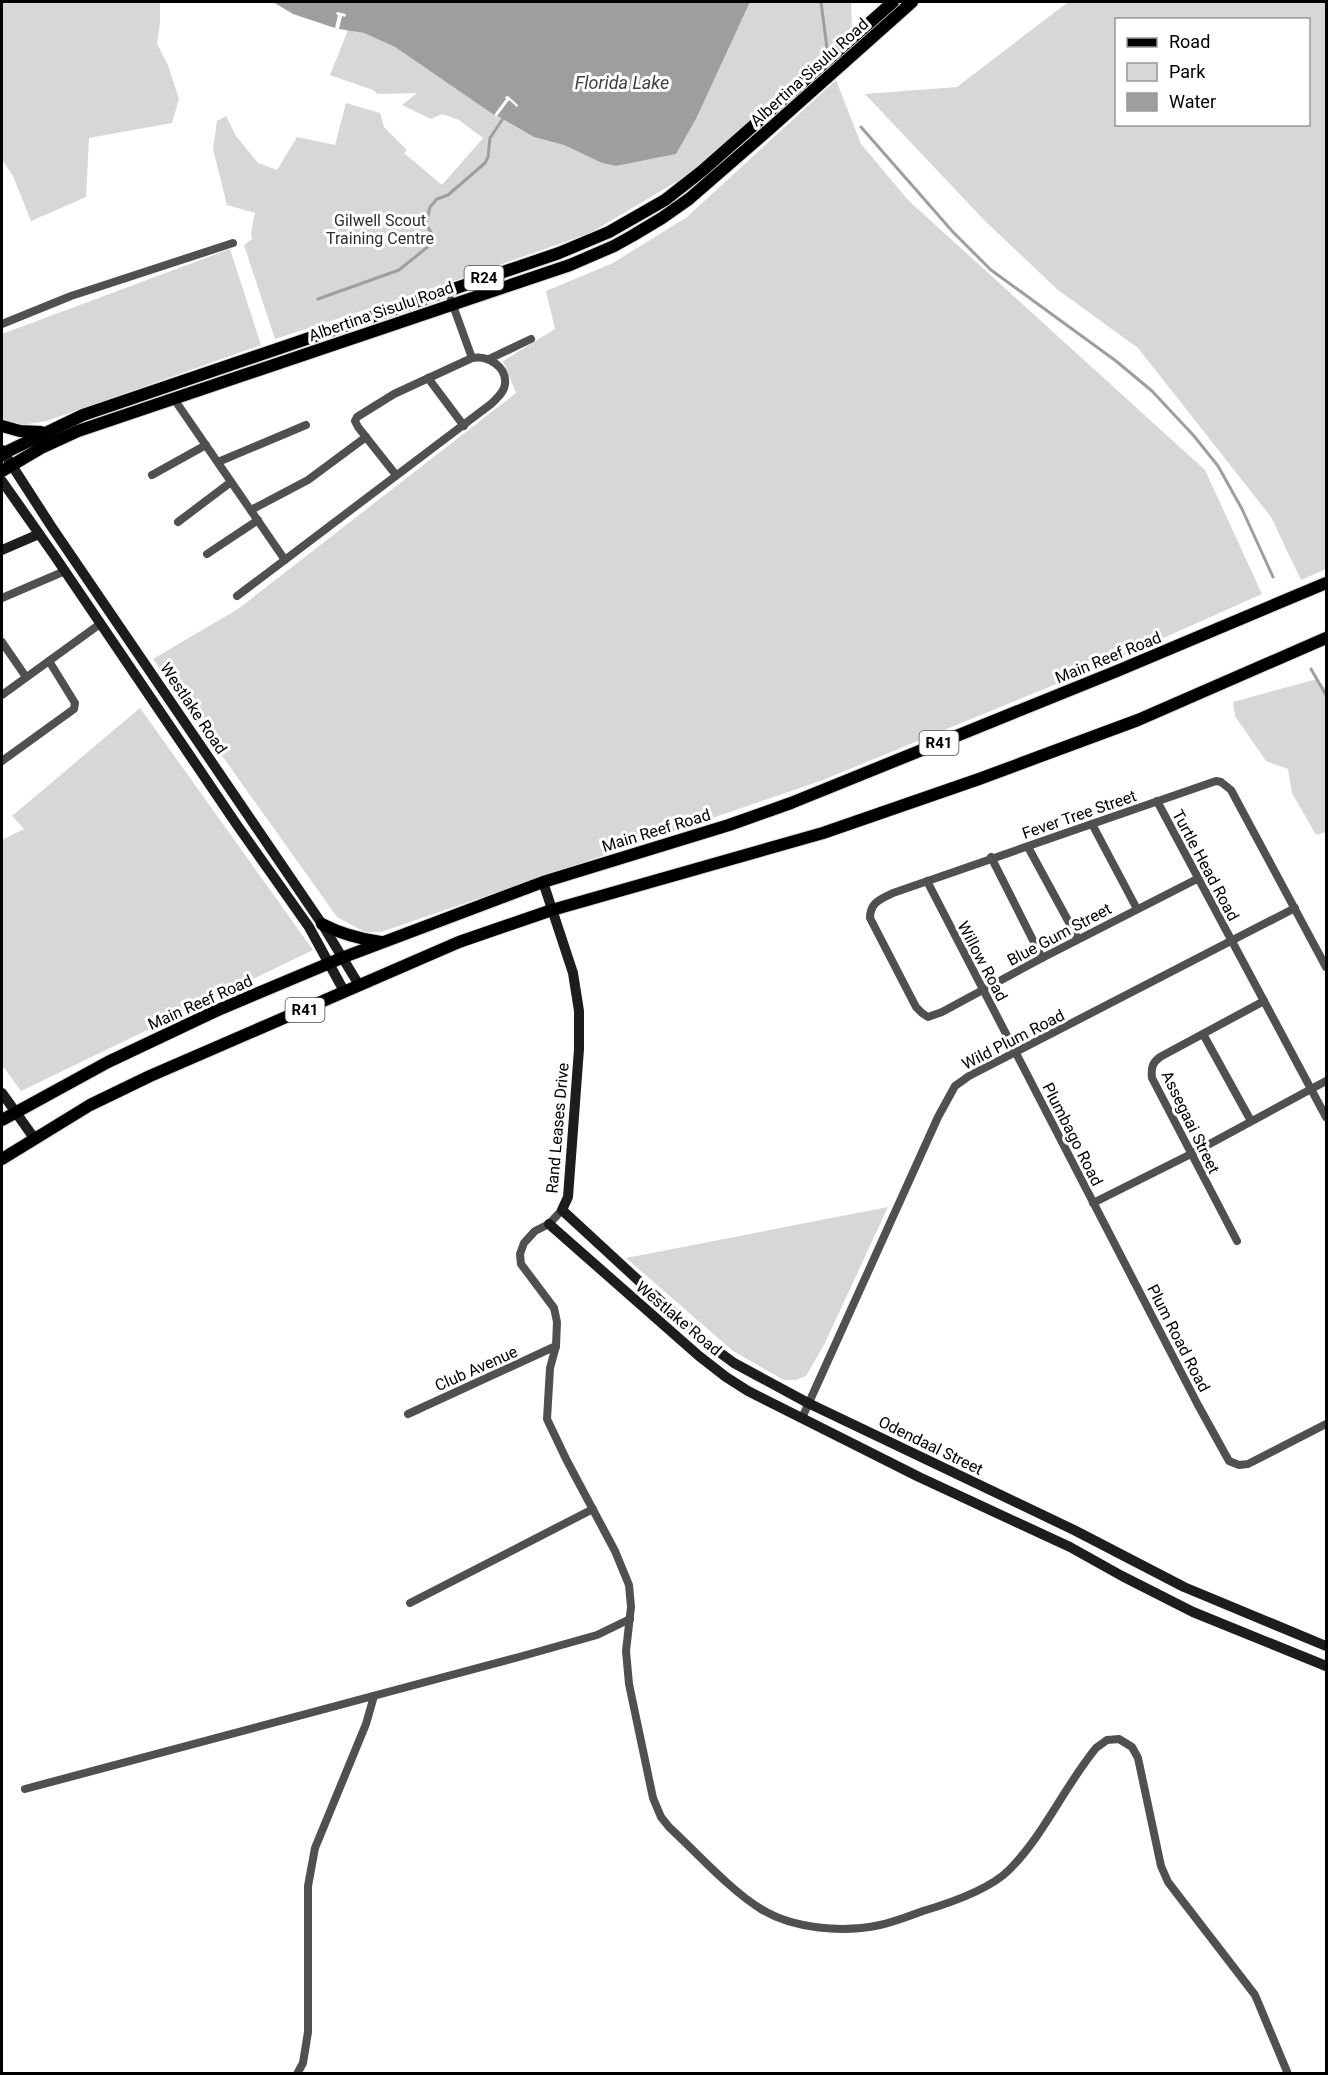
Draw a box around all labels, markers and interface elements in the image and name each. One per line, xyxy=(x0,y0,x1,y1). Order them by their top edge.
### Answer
street label: Albertina Sisulu Road xyxy=(746,14,872,130)
legend xyxy=(1115,18,1310,126)
text: Road xyxy=(1169,31,1210,52)
text: Park xyxy=(1169,61,1206,82)
water label: Florida Lake xyxy=(575,72,669,93)
text: Water xyxy=(1169,91,1216,112)
park label: Gilwell Scout Training Centre xyxy=(326,211,434,248)
road number: R24 xyxy=(464,266,504,290)
street label: Albertina Sisulu Road xyxy=(306,278,456,345)
street label: Main Reef Road xyxy=(1053,628,1164,687)
street label: Westlake Road xyxy=(156,659,231,757)
road number: R41 xyxy=(920,731,958,755)
street label: Fever Tree Street xyxy=(1020,786,1139,843)
street label: Main Reef Road xyxy=(600,805,713,856)
street label: Turtle Head Road xyxy=(1168,806,1243,924)
street label: Blue Gum Street xyxy=(1004,899,1114,970)
street label: Willow Road xyxy=(954,918,1012,1004)
street label: Main Reef Road xyxy=(145,971,255,1034)
road number: R41 xyxy=(286,998,324,1022)
street label: Wild Plum Road xyxy=(959,1005,1068,1073)
street label: Rand Leases Drive xyxy=(542,1062,573,1194)
street label: Assegaai Street xyxy=(1157,1068,1224,1177)
street label: Plumbago Road xyxy=(1038,1079,1107,1189)
street label: Westlake Road xyxy=(632,1277,725,1360)
street label: Plum Road Road xyxy=(1143,1281,1214,1395)
street label: Club Avenue xyxy=(432,1342,520,1395)
street label: Odendaal Street xyxy=(875,1412,986,1479)

